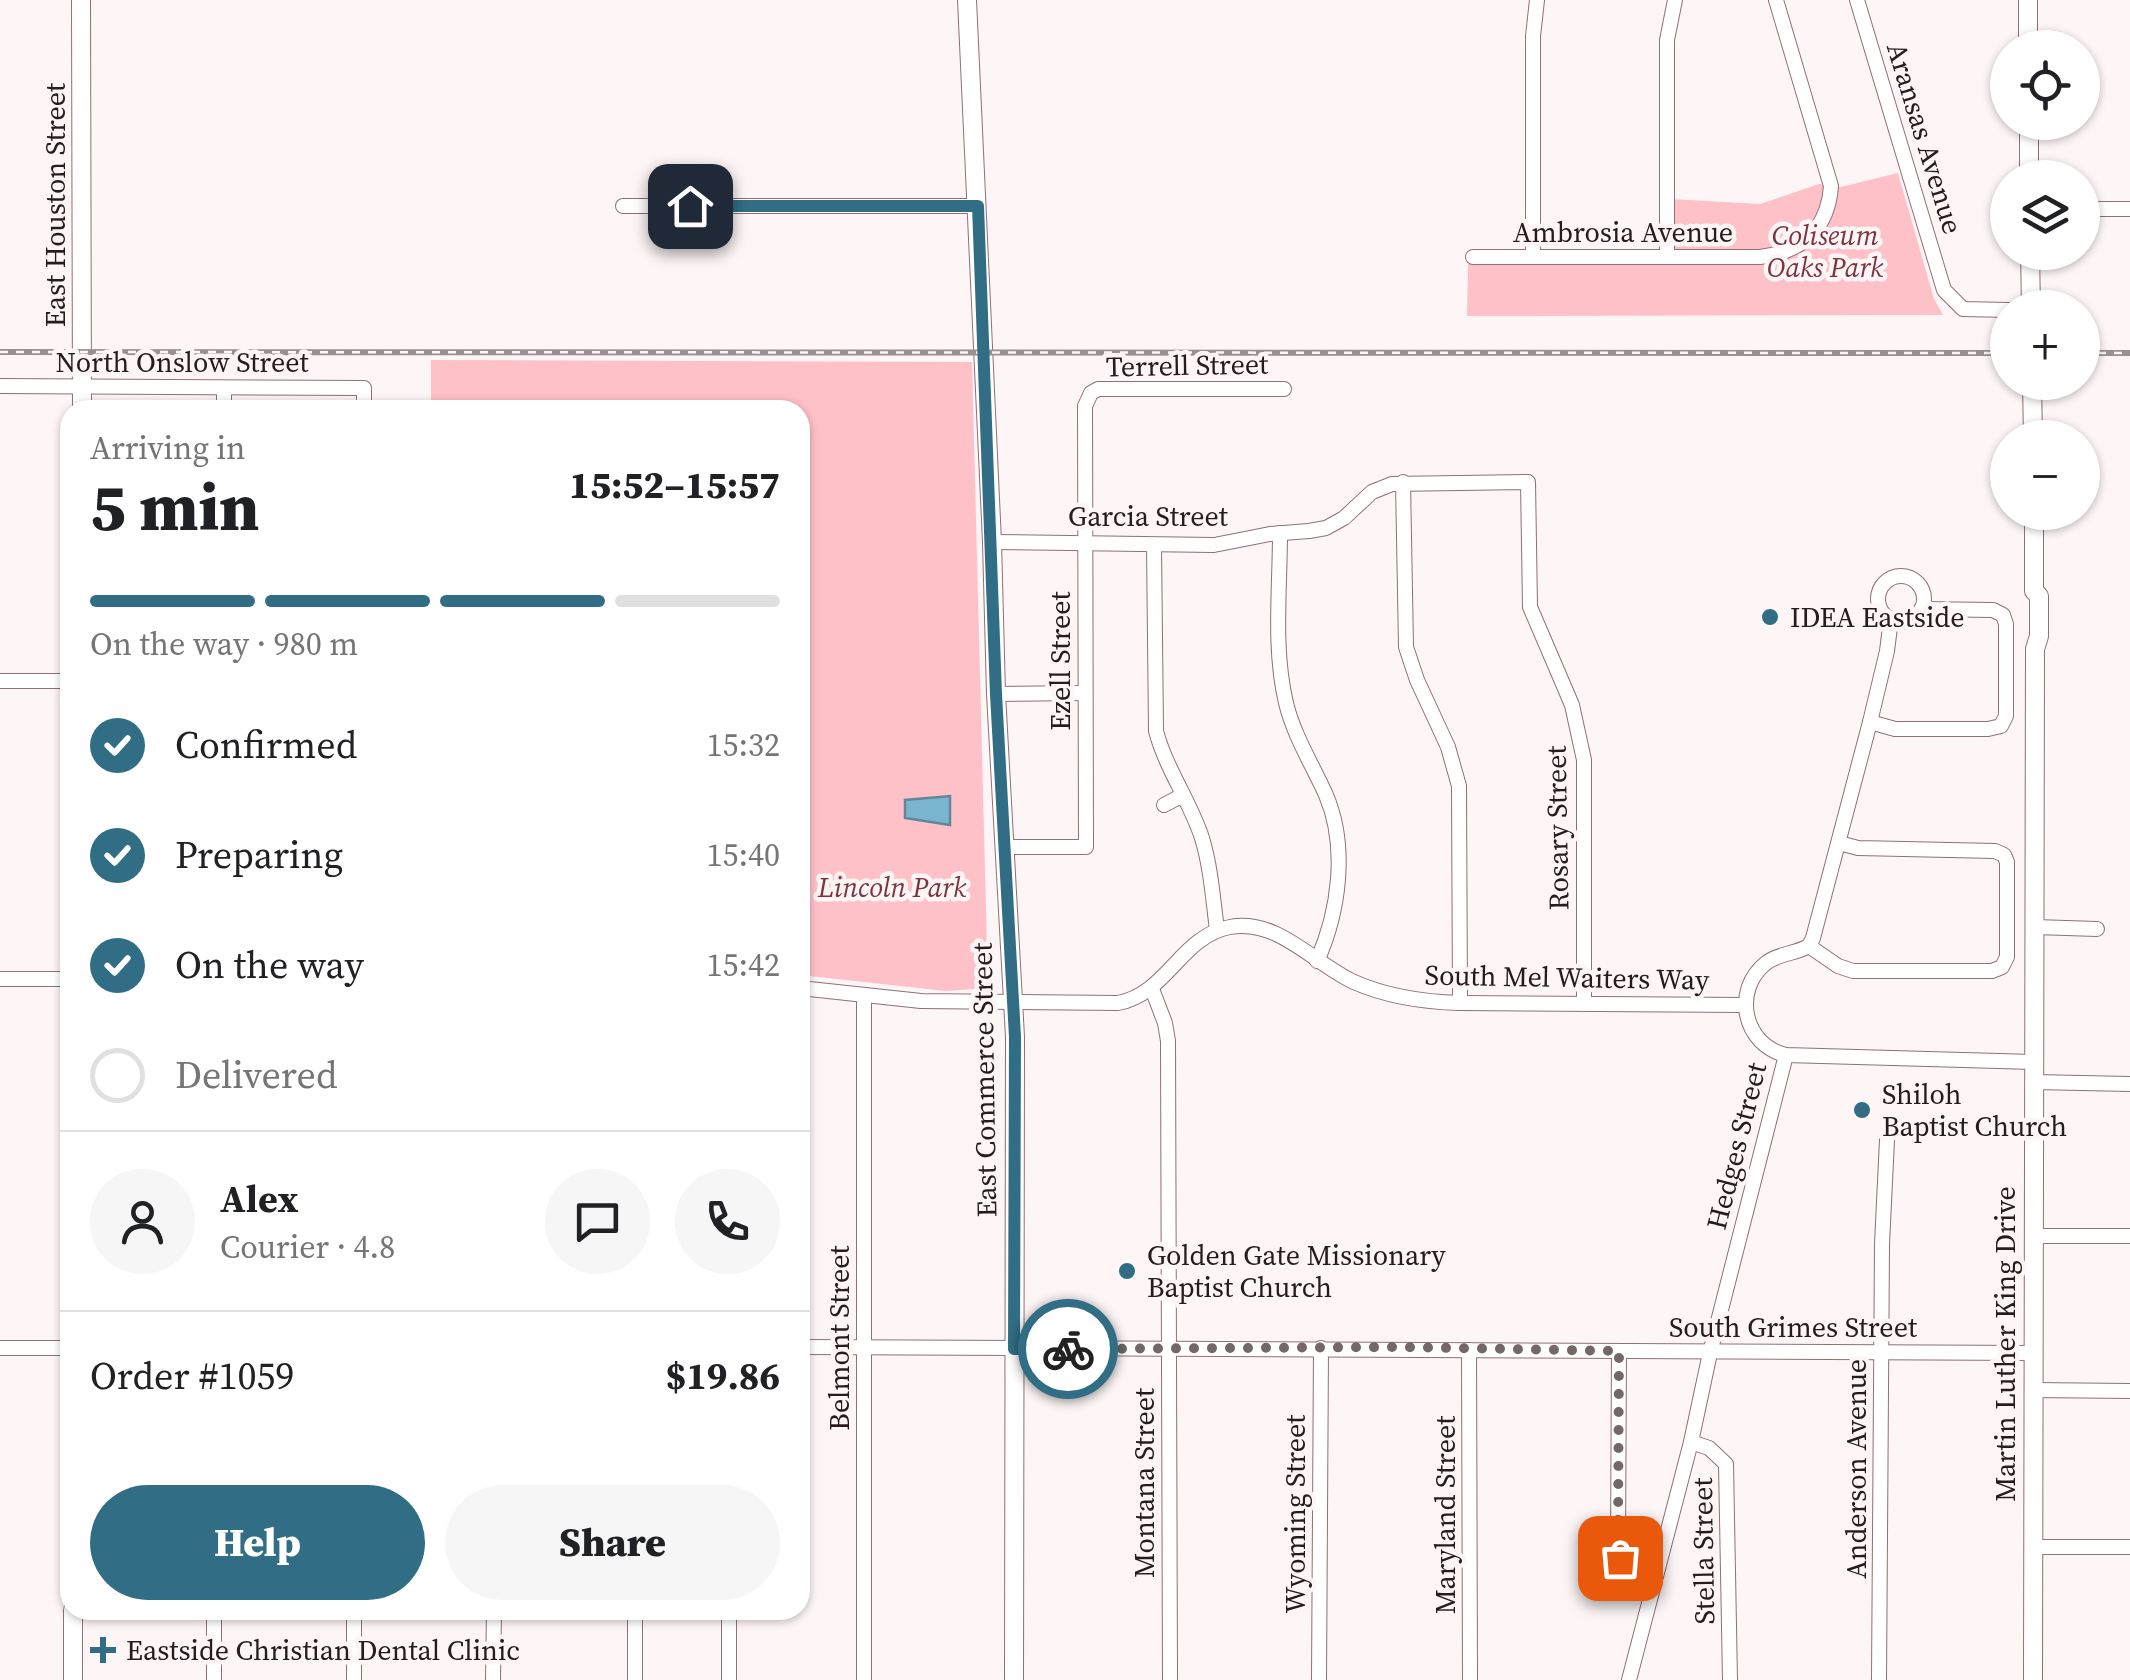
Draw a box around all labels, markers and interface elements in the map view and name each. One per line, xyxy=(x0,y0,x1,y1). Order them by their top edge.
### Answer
map controls xyxy=(1990,30,2100,530)
button: locate xyxy=(1990,30,2100,140)
street label: Aransas Avenue xyxy=(1878,38,1972,238)
street label: East Houston Street xyxy=(36,82,74,327)
button: layers xyxy=(1990,160,2100,270)
pin xyxy=(648,164,733,249)
icon: home xyxy=(663,179,718,234)
street label: Ambrosia Avenue xyxy=(1513,213,1733,251)
park label: Coliseum Oaks Park xyxy=(1767,216,1884,286)
button: + xyxy=(1990,290,2100,400)
street label: North Onslow Street xyxy=(55,343,309,381)
street label: Terrell Street xyxy=(1106,345,1269,385)
button: − xyxy=(1990,420,2100,530)
text: Arriving in xyxy=(90,426,245,470)
text: 15:52–15:57 xyxy=(569,459,780,511)
text: 5 min xyxy=(90,463,260,552)
street label: Garcia Street xyxy=(1068,497,1229,535)
street label: Ezell Street xyxy=(1041,590,1079,731)
place label: IDEA Eastside xyxy=(1790,598,1964,636)
marker: IDEA Eastside xyxy=(1759,606,1781,628)
text: On the way · 980 m xyxy=(90,622,358,666)
icon: check xyxy=(90,718,145,773)
text: Confirmed xyxy=(175,719,357,771)
text: 15:32 xyxy=(706,723,780,767)
street label: Rosary Street xyxy=(1537,744,1577,911)
icon: check xyxy=(90,828,145,883)
text: Preparing xyxy=(175,829,343,881)
text: 15:40 xyxy=(706,833,780,877)
park label: Lincoln Park xyxy=(817,868,967,906)
icon: check xyxy=(90,938,145,993)
text: On the way xyxy=(175,939,364,991)
street label: East Commerce Street xyxy=(963,941,1005,1218)
text: 15:42 xyxy=(706,943,780,987)
street label: South Mel Waiters Way xyxy=(1424,956,1710,998)
text: Delivered xyxy=(175,1049,338,1101)
street label: Hedges Street xyxy=(1697,1058,1775,1234)
place label: Shiloh Baptist Church xyxy=(1882,1075,2067,1145)
marker: Shiloh Baptist Church xyxy=(1851,1099,1873,1121)
button: person xyxy=(90,1169,195,1274)
button: chat xyxy=(545,1169,650,1274)
button: phone xyxy=(675,1169,780,1274)
text: Alex xyxy=(220,1173,298,1225)
street label: Martin Luther King Drive xyxy=(1986,1186,2024,1502)
text: Courier · 4.8 xyxy=(220,1225,395,1269)
place label: Golden Gate Missionary Baptist Church xyxy=(1147,1236,1446,1306)
street label: Belmont Street xyxy=(820,1244,858,1431)
marker: Golden Gate Missionary Baptist Church xyxy=(1116,1260,1138,1282)
courier xyxy=(1018,1299,1118,1399)
street label: South Grimes Street xyxy=(1669,1308,1918,1346)
icon: bike xyxy=(1041,1322,1096,1377)
text: Order #1059 xyxy=(90,1350,294,1402)
text: $19.86 xyxy=(666,1350,780,1402)
street label: Anderson Avenue xyxy=(1837,1359,1875,1579)
street label: Montana Street xyxy=(1125,1387,1163,1578)
street label: Wyoming Street xyxy=(1276,1414,1314,1613)
street label: Maryland Street xyxy=(1426,1415,1464,1614)
street label: Stella Street xyxy=(1683,1476,1723,1625)
button: Help xyxy=(90,1485,425,1600)
button: Share xyxy=(445,1485,780,1600)
pin xyxy=(1578,1516,1663,1601)
icon: bag xyxy=(1593,1531,1648,1586)
place label: Eastside Christian Dental Clinic xyxy=(126,1631,520,1669)
marker: Eastside Christian Dental Clinic xyxy=(90,1637,116,1663)

